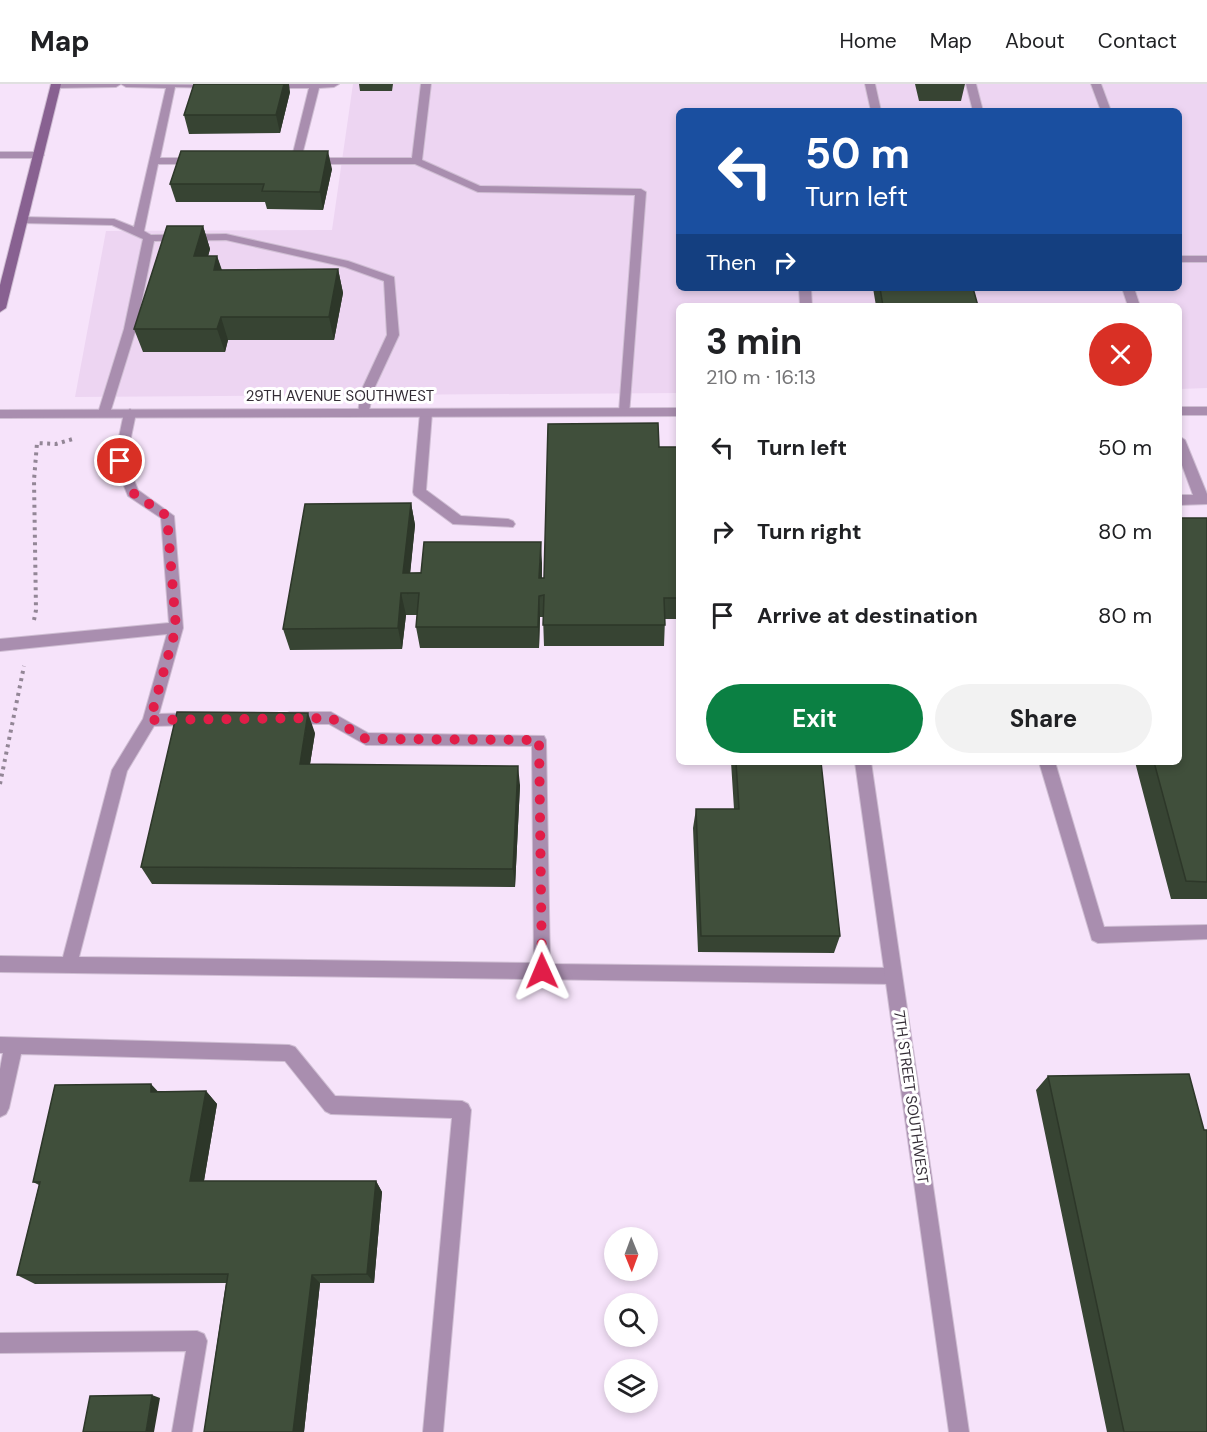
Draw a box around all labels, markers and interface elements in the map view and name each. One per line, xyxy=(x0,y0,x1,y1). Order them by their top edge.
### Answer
text: Map xyxy=(30,23,90,60)
text: Home xyxy=(839,27,897,55)
text: Map xyxy=(930,27,972,55)
text: About xyxy=(1005,27,1065,55)
text: Contact xyxy=(1098,27,1177,55)
text: 50 m xyxy=(805,126,910,181)
icon: left xyxy=(706,132,784,210)
text: Turn left xyxy=(805,179,908,214)
icon: right xyxy=(768,246,801,279)
text: Then xyxy=(706,248,756,277)
text: 3 min xyxy=(706,318,802,365)
button: close xyxy=(1089,323,1152,386)
text: 210 m · 16:13 xyxy=(706,364,816,390)
street label: 29TH AVENUE SOUTHWEST xyxy=(246,386,434,406)
icon: left xyxy=(706,431,739,464)
text: Turn left xyxy=(757,433,847,462)
text: 50 m xyxy=(1098,433,1152,462)
pin xyxy=(94,435,145,486)
icon: arrive xyxy=(103,444,136,477)
icon: right xyxy=(706,515,739,548)
text: Turn right xyxy=(757,517,862,546)
text: 80 m xyxy=(1098,517,1152,546)
icon: arrive xyxy=(706,599,739,632)
text: Arrive at destination xyxy=(757,601,978,630)
text: 80 m xyxy=(1098,601,1152,630)
button: Exit xyxy=(706,684,923,753)
button: Share xyxy=(935,684,1152,753)
position arrow xyxy=(510,939,574,1003)
street label: 7TH STREET SOUTHWEST xyxy=(889,1009,933,1185)
north arrow xyxy=(604,1227,658,1281)
map controls xyxy=(604,1227,658,1413)
button: search xyxy=(604,1293,658,1347)
button: layers xyxy=(604,1359,658,1413)

